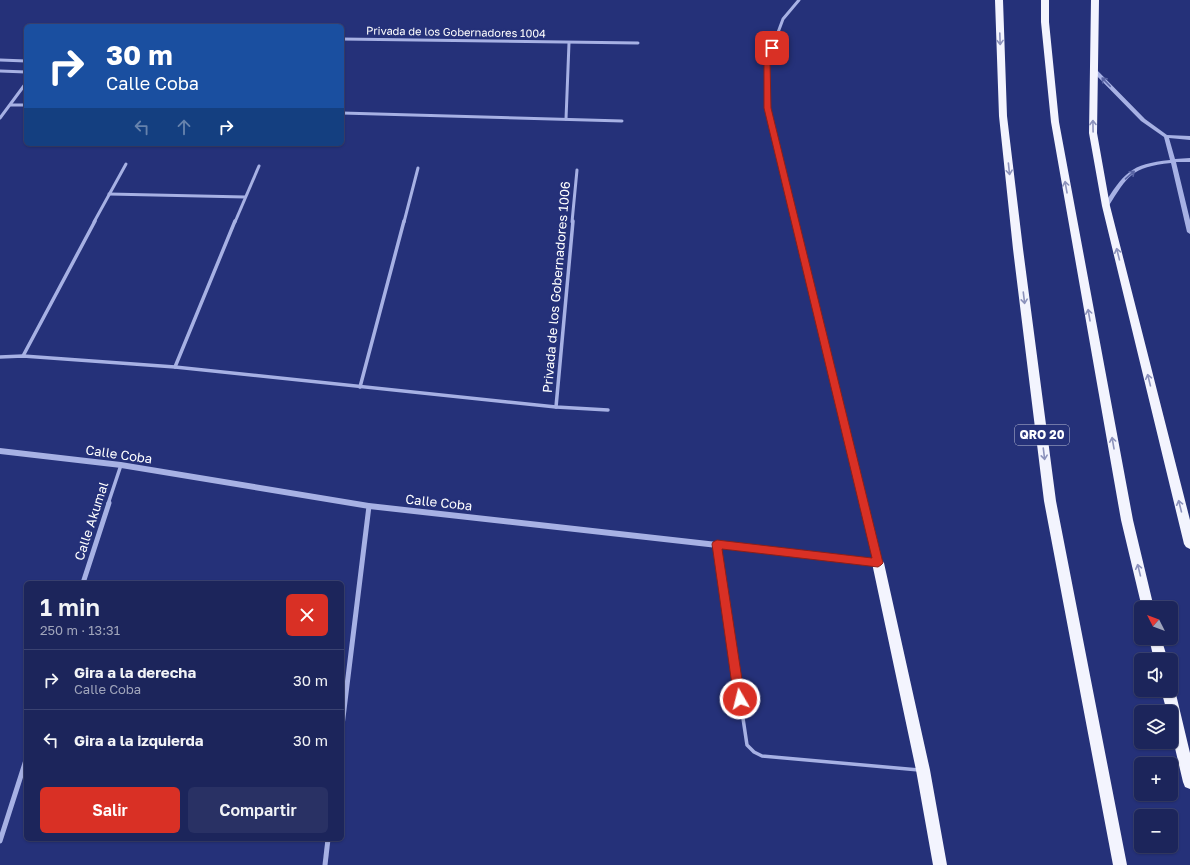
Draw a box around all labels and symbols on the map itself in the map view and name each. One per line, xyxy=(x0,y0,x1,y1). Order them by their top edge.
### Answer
street label: Privada de los Gobernadores 1004 xyxy=(366,23,546,40)
pin xyxy=(755,31,789,65)
one-way arrow xyxy=(997,32,1004,45)
one-way arrow xyxy=(1101,77,1110,87)
one-way arrow xyxy=(1089,120,1097,133)
one-way arrow xyxy=(1005,162,1013,175)
one-way arrow xyxy=(1124,171,1135,180)
street label: Privada de los Gobernadores 1006 xyxy=(539,180,573,393)
one-way arrow xyxy=(1062,181,1070,194)
one-way arrow xyxy=(1113,248,1121,261)
one-way arrow xyxy=(1020,291,1028,304)
one-way arrow xyxy=(1085,309,1093,322)
one-way arrow xyxy=(1145,374,1152,387)
road number: QRO 20 xyxy=(1015,425,1069,445)
one-way arrow xyxy=(1108,437,1116,450)
street label: Calle Coba xyxy=(85,441,153,467)
one-way arrow xyxy=(1040,448,1048,461)
street label: Calle Akumal xyxy=(71,479,111,563)
street label: Calle Coba xyxy=(405,491,473,513)
one-way arrow xyxy=(1176,500,1184,513)
one-way arrow xyxy=(1134,564,1142,577)
north arrow xyxy=(1134,601,1178,645)
position arrow xyxy=(719,678,761,720)

